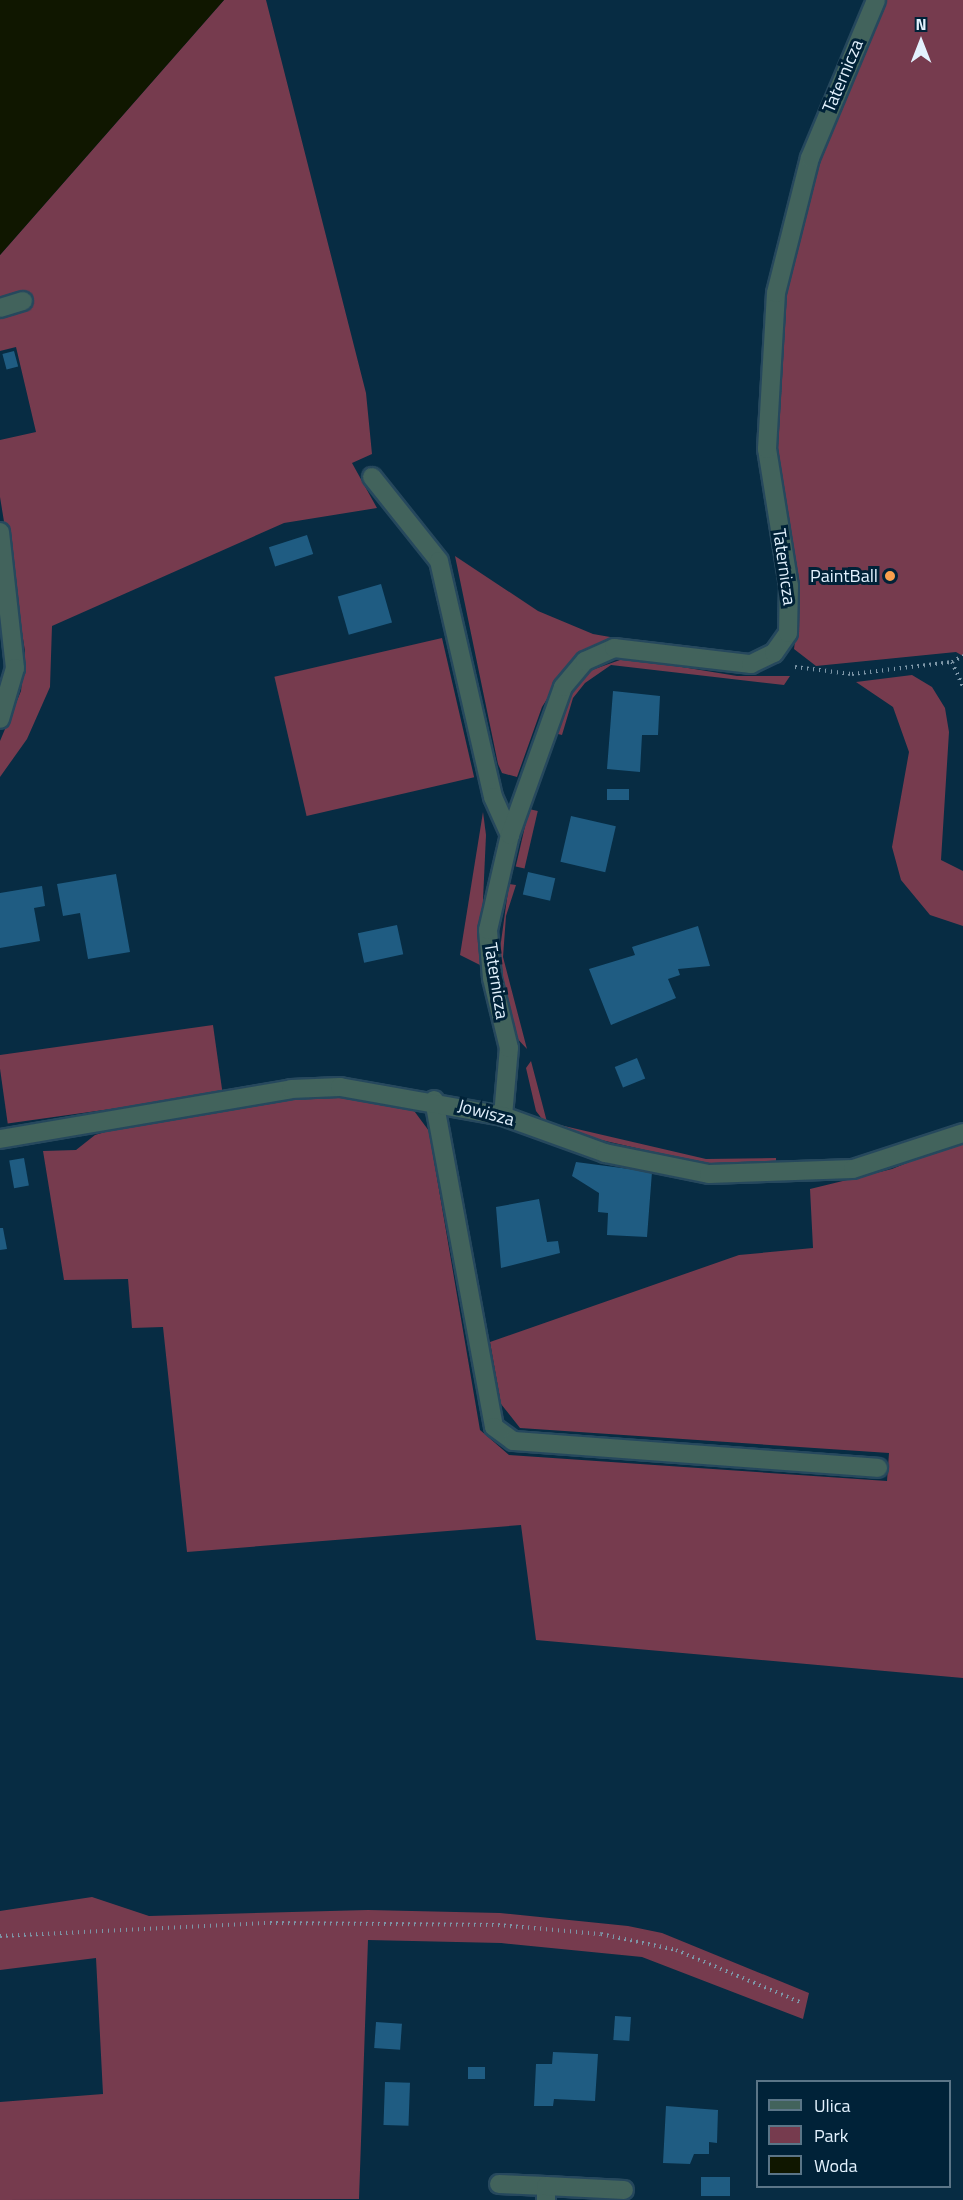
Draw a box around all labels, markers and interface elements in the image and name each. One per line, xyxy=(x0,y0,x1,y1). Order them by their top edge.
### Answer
north arrow xyxy=(891,12,951,72)
text: N xyxy=(915,12,927,36)
street label: Taternicza xyxy=(818,36,868,116)
street label: Taternicza xyxy=(768,527,800,607)
place label: PaintBall xyxy=(810,565,878,587)
marker: PaintBall xyxy=(883,569,897,583)
street label: Taternicza xyxy=(479,941,513,1021)
street label: Jowisza xyxy=(455,1095,517,1131)
legend xyxy=(756,2080,951,2188)
text: Ulica xyxy=(814,2092,851,2119)
text: Park xyxy=(814,2122,848,2149)
text: Woda xyxy=(814,2152,858,2179)

